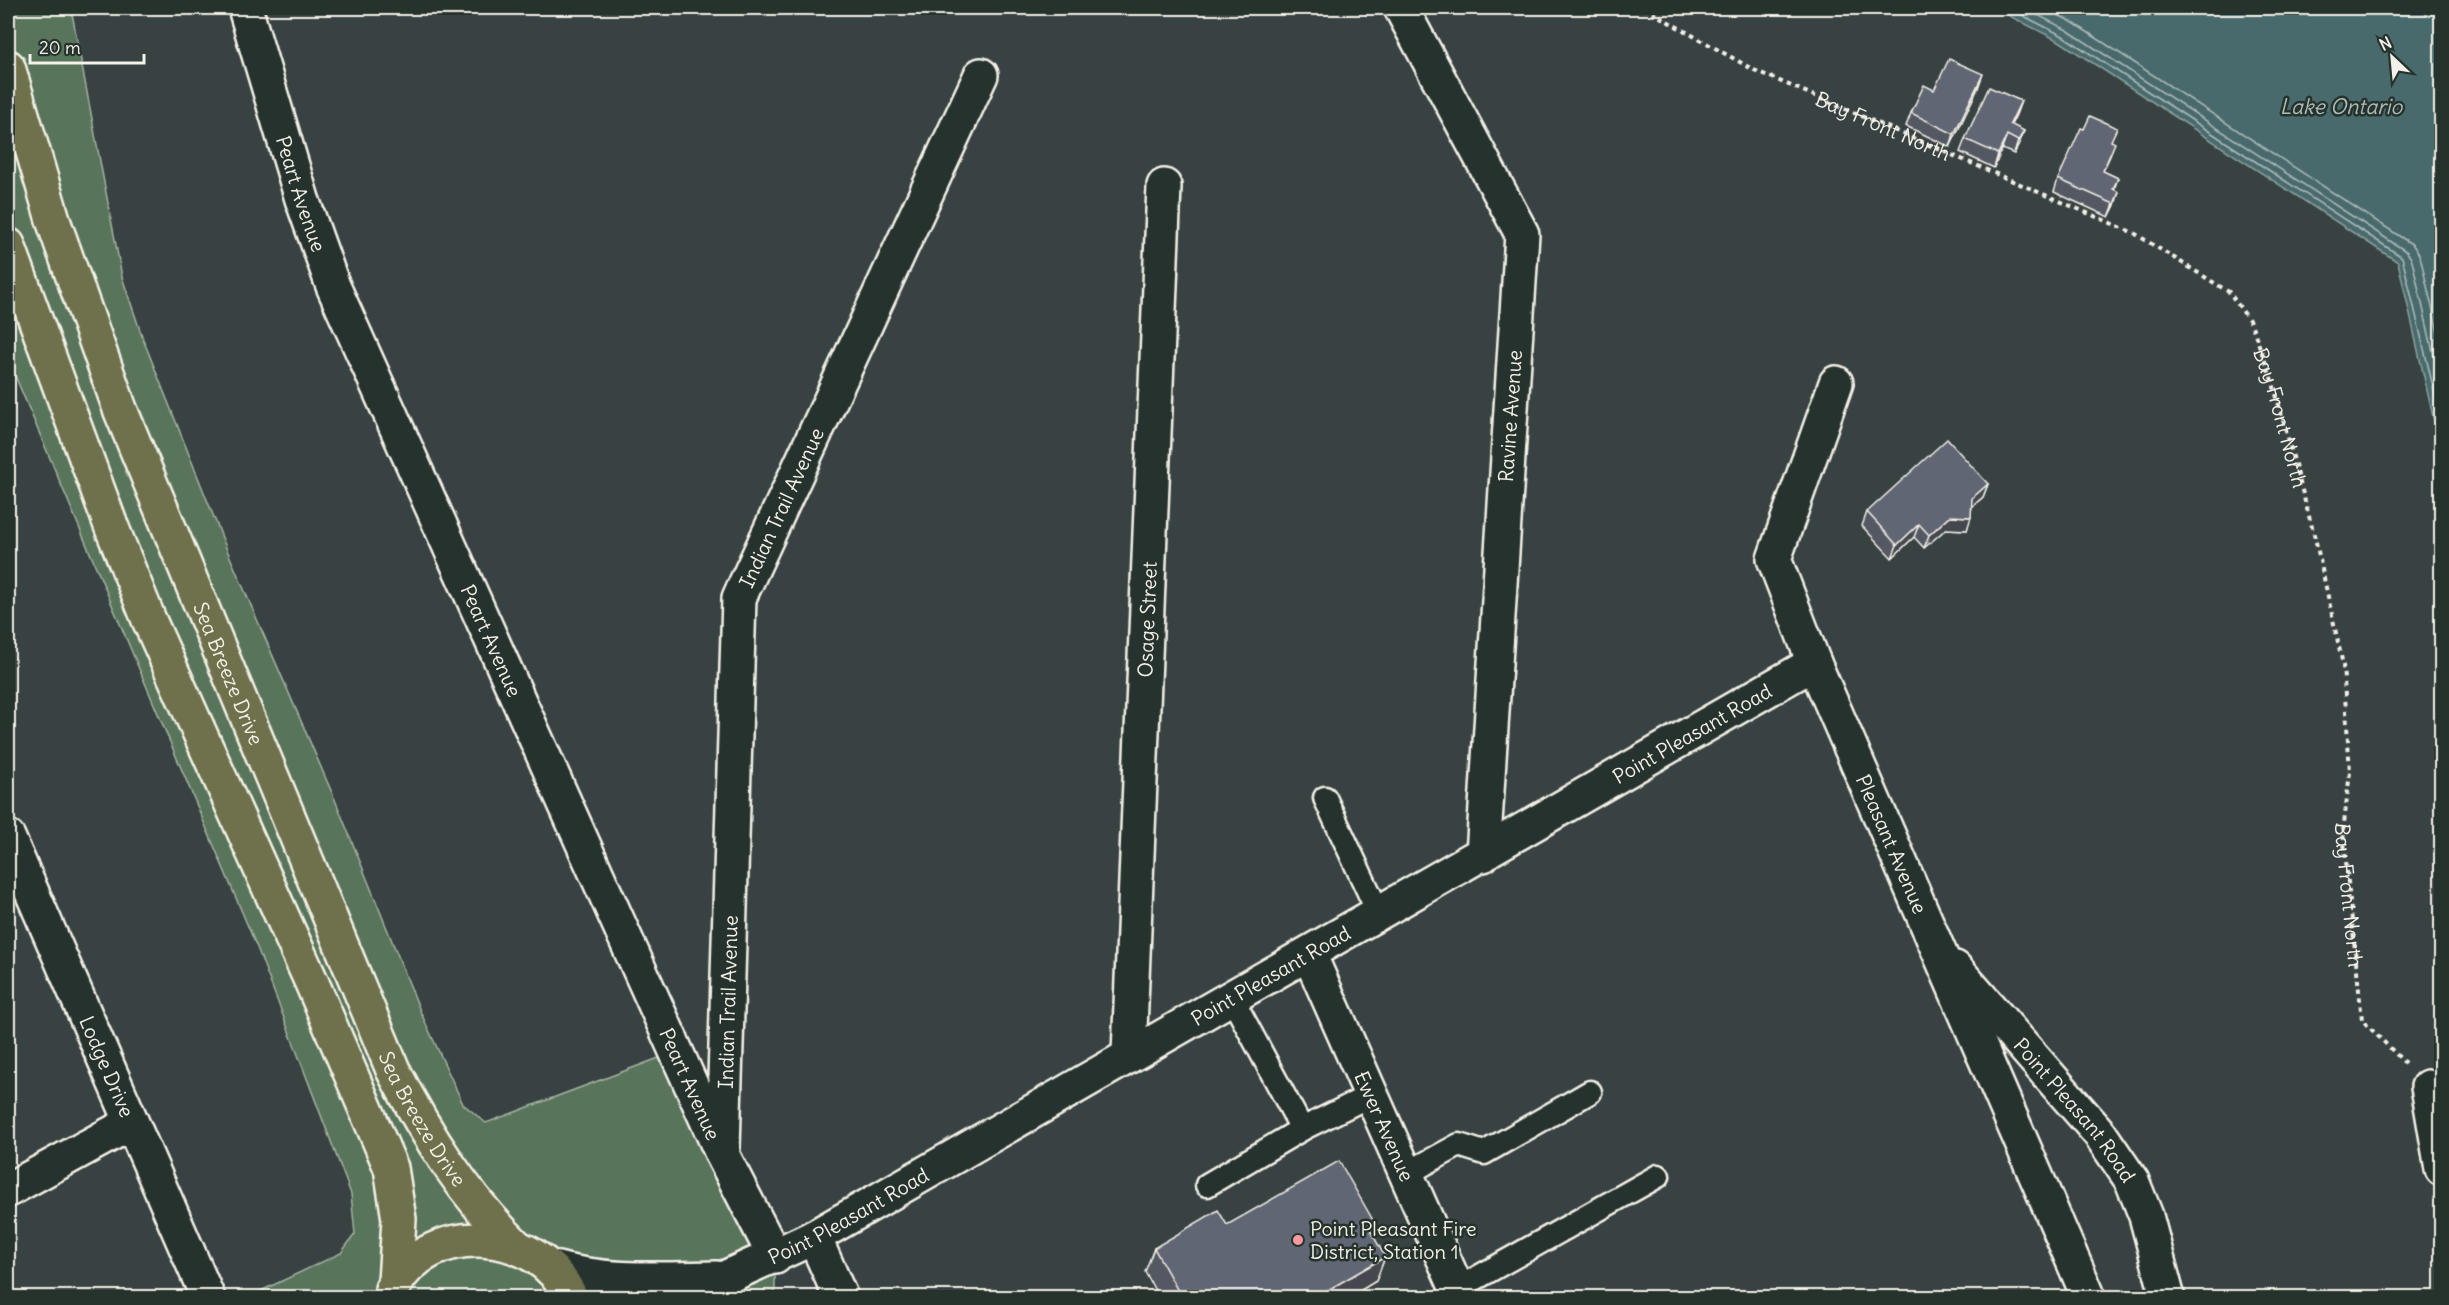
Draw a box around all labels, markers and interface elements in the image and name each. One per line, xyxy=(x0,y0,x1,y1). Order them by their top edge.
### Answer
scale bar xyxy=(30,27,144,65)
north arrow xyxy=(2362,27,2422,87)
text: N xyxy=(2376,32,2395,55)
text: 20 m xyxy=(39,36,81,59)
street label: Bay Front North xyxy=(1812,85,1955,165)
water label: Lake Ontario xyxy=(2280,93,2403,120)
street label: Peart Avenue xyxy=(271,133,332,255)
street label: Bay Front North xyxy=(2249,344,2313,490)
street label: Ravine Avenue xyxy=(1493,349,1527,483)
street label: Indian Trail Avenue xyxy=(733,423,829,591)
street label: Osage Street xyxy=(1132,561,1161,678)
street label: Peart Avenue xyxy=(456,580,528,700)
street label: Sea Breeze Drive xyxy=(189,598,270,749)
street label: Point Pleasant Road xyxy=(1608,678,1776,789)
street label: Pleasant Avenue xyxy=(1851,770,1933,917)
street label: Bay Front North xyxy=(2330,822,2369,968)
street label: Indian Trail Avenue xyxy=(712,915,742,1089)
street label: Point Pleasant Road xyxy=(1186,919,1355,1031)
street label: Lodge Drive xyxy=(75,1012,140,1121)
street label: Peart Avenue xyxy=(655,1024,727,1144)
street label: Point Pleasant Road xyxy=(2009,1032,2142,1187)
street label: Sea Breeze Drive xyxy=(374,1047,472,1191)
street label: Ewer Avenue xyxy=(1350,1067,1420,1185)
street label: Point Pleasant Road xyxy=(764,1161,933,1269)
place label: Point Pleasant Fire District, Station 1 xyxy=(1310,1216,1476,1264)
marker: Point Pleasant Fire District, Station 1 xyxy=(1291,1233,1305,1247)

